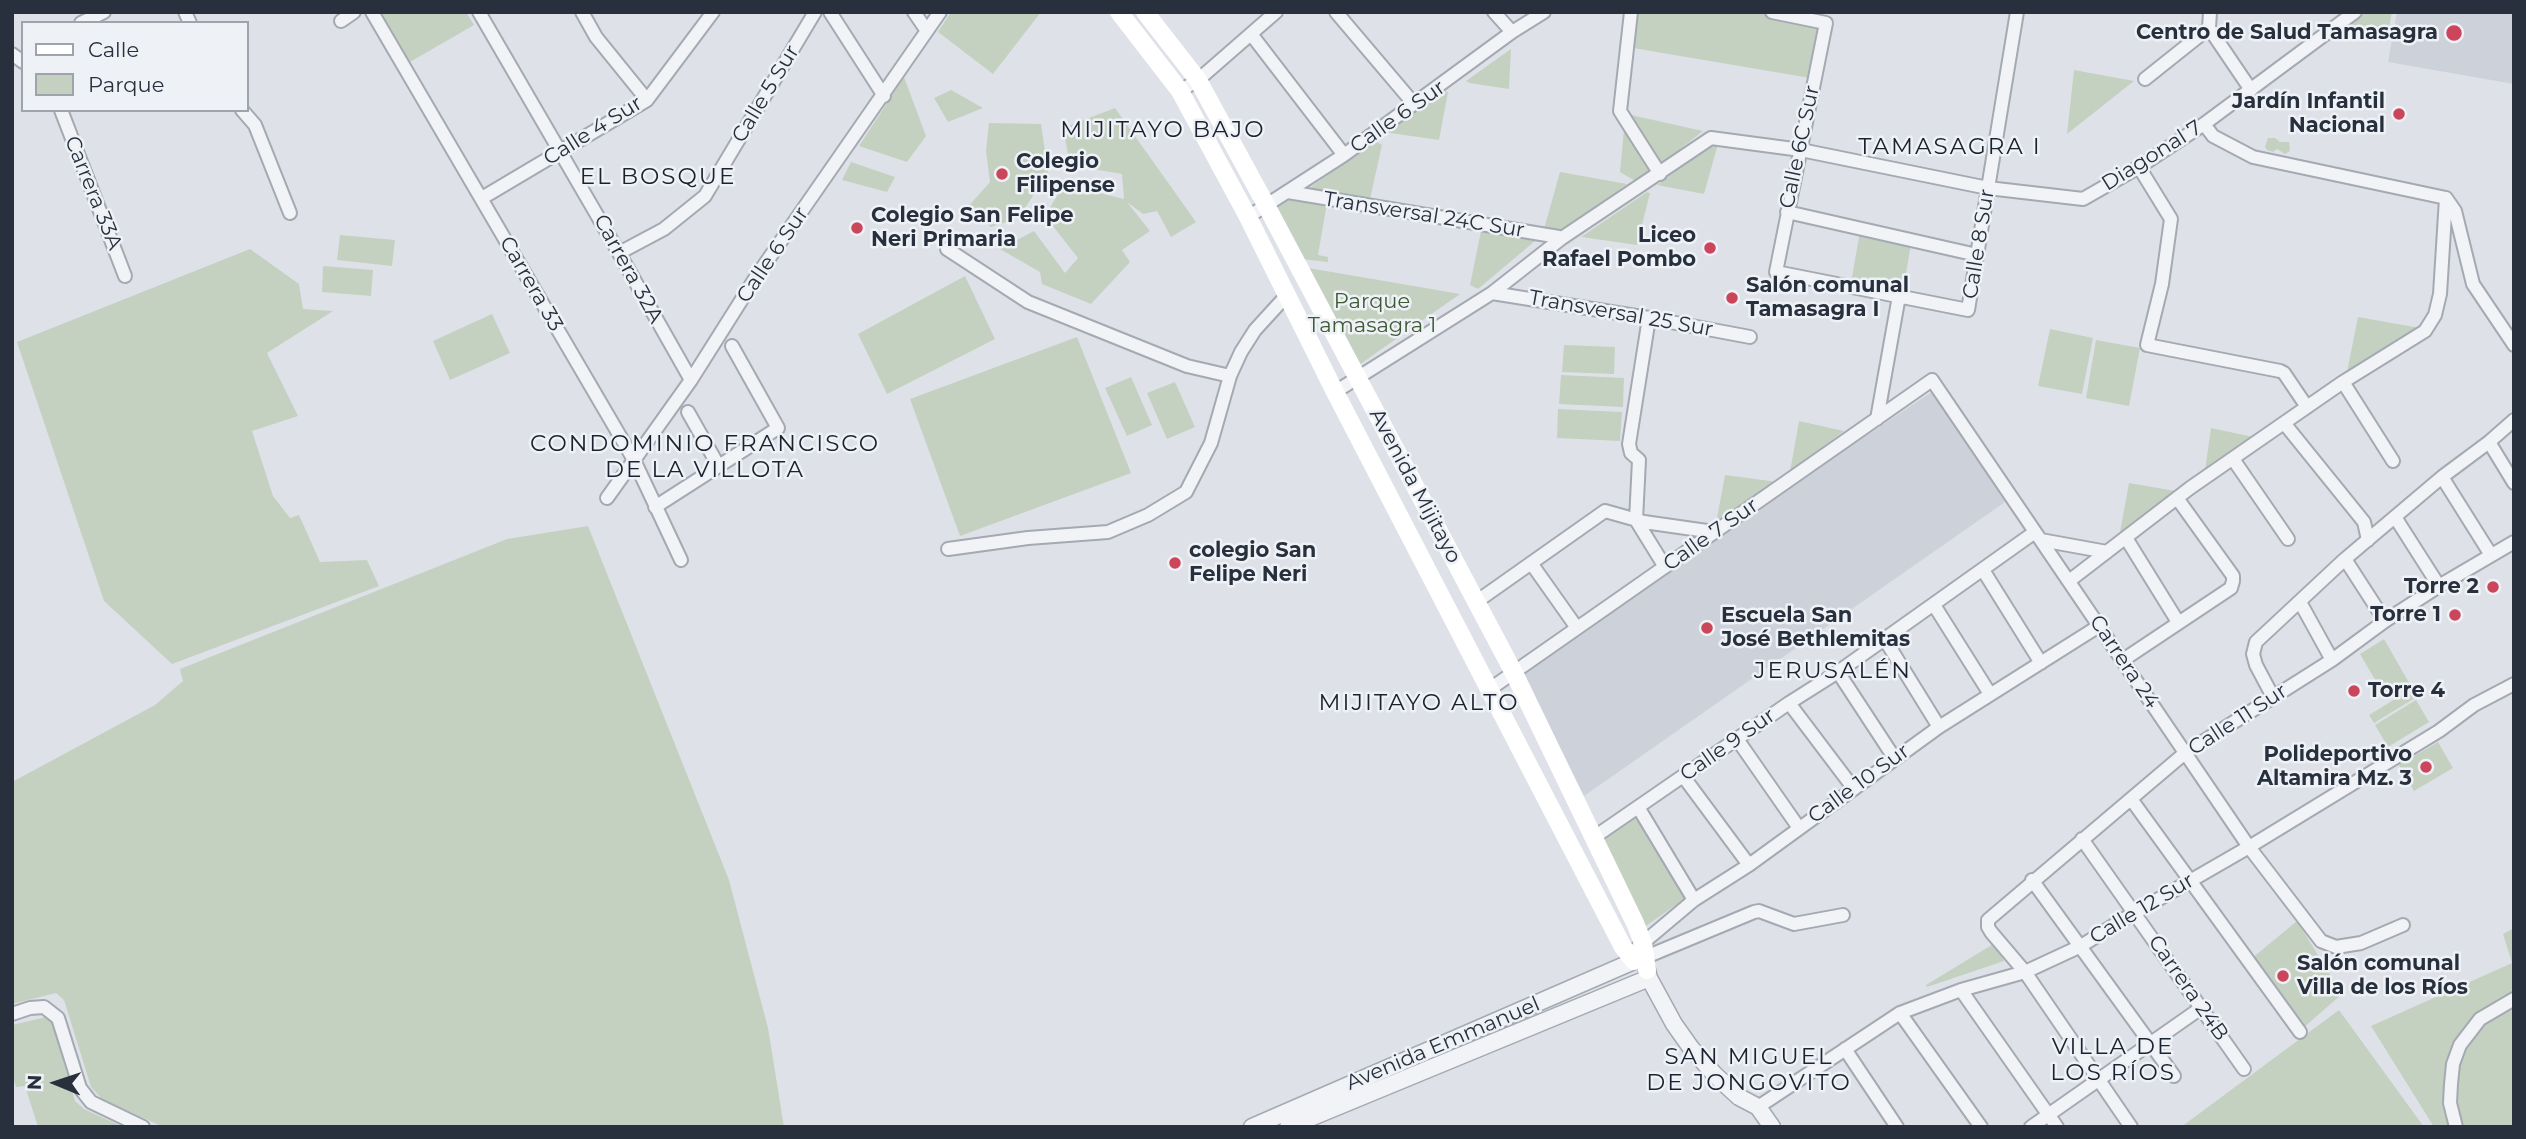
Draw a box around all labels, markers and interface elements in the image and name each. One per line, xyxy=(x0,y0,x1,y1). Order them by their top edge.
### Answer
place label: Centro de Salud Tamasagra xyxy=(2136,20,2438,46)
legend xyxy=(21,21,248,112)
marker: Centro de Salud Tamasagra xyxy=(2444,23,2464,43)
text: Calle xyxy=(88,37,139,62)
street label: Calle 5 Sur xyxy=(727,41,805,147)
text: Parque xyxy=(88,72,164,97)
street label: Calle 6 Sur xyxy=(1346,75,1450,159)
street label: Calle 6C Sur xyxy=(1775,83,1825,211)
place label: Jardín Infantil Nacional xyxy=(2232,89,2385,139)
street label: Calle 4 Sur xyxy=(539,91,647,171)
marker: Jardín Infantil Nacional xyxy=(2391,106,2407,122)
street label: Diagonal 7 xyxy=(2097,115,2207,197)
district label: MIJITAYO BAJO xyxy=(1062,116,1264,144)
street label: Carrera 33A xyxy=(59,132,127,254)
district label: TAMASAGRA I xyxy=(1860,133,2040,161)
place label: Colegio Filipense xyxy=(1016,149,1115,199)
district label: EL BOSQUE xyxy=(581,163,735,191)
marker: Colegio Filipense xyxy=(994,166,1010,182)
street label: Transversal 24C Sur xyxy=(1322,187,1526,243)
street label: Calle 8 Sur xyxy=(1958,187,2000,301)
street label: Calle 6 Sur xyxy=(732,202,814,308)
place label: Colegio San Felipe Neri Primaria xyxy=(871,203,1073,253)
street label: Carrera 32A xyxy=(588,210,668,328)
marker: Colegio San Felipe Neri Primaria xyxy=(849,220,865,236)
place label: Liceo Rafael Pombo xyxy=(1542,223,1696,273)
street label: Carrera 33 xyxy=(494,232,568,336)
marker: Liceo Rafael Pombo xyxy=(1702,240,1718,256)
place label: Salón comunal Tamasagra I xyxy=(1746,273,1909,323)
street label: Transversal 25 Sur xyxy=(1527,285,1715,343)
park label: Parque Tamasagra 1 xyxy=(1308,289,1436,339)
marker: Salón comunal Tamasagra I xyxy=(1724,290,1740,306)
street label: Avenida Mijitayo xyxy=(1364,404,1466,568)
district label: CONDOMINIO FRANCISCO DE LA VILLOTA xyxy=(532,430,878,484)
street label: Calle 7 Sur xyxy=(1659,493,1763,577)
place label: colegio San Felipe Neri xyxy=(1189,538,1316,588)
marker: colegio San Felipe Neri xyxy=(1167,555,1183,571)
place label: Torre 2 xyxy=(2404,574,2479,600)
marker: Torre 2 xyxy=(2485,579,2501,595)
place label: Torre 1 xyxy=(2370,602,2441,628)
place label: Escuela San José Bethlemitas xyxy=(1721,603,1910,653)
marker: Torre 1 xyxy=(2447,607,2463,623)
street label: Carrera 24 xyxy=(2084,611,2164,713)
marker: Escuela San José Bethlemitas xyxy=(1699,620,1715,636)
district label: JERUSALÉN xyxy=(1755,657,1911,685)
place label: Torre 4 xyxy=(2368,678,2445,704)
street label: Calle 11 Sur xyxy=(2184,679,2292,761)
marker: Torre 4 xyxy=(2346,683,2362,699)
district label: MIJITAYO ALTO xyxy=(1320,689,1518,717)
street label: Calle 9 Sur xyxy=(1676,703,1780,787)
street label: Calle 10 Sur xyxy=(1803,739,1915,829)
place label: Polideportivo Altamira Mz. 3 xyxy=(2257,742,2412,792)
marker: Polideportivo Altamira Mz. 3 xyxy=(2418,759,2434,775)
street label: Calle 12 Sur xyxy=(2085,868,2199,950)
street label: Carrera 24B xyxy=(2142,930,2234,1046)
place label: Salón comunal Villa de los Ríos xyxy=(2297,951,2468,1001)
marker: Salón comunal Villa de los Ríos xyxy=(2275,968,2291,984)
street label: Avenida Emmanuel xyxy=(1342,992,1544,1096)
district label: VILLA DE LOS RÍOS xyxy=(2051,1033,2175,1087)
district label: SAN MIGUEL DE JONGOVITO xyxy=(1648,1043,1850,1097)
north arrow xyxy=(21,1048,91,1118)
text: N xyxy=(23,1074,46,1090)

